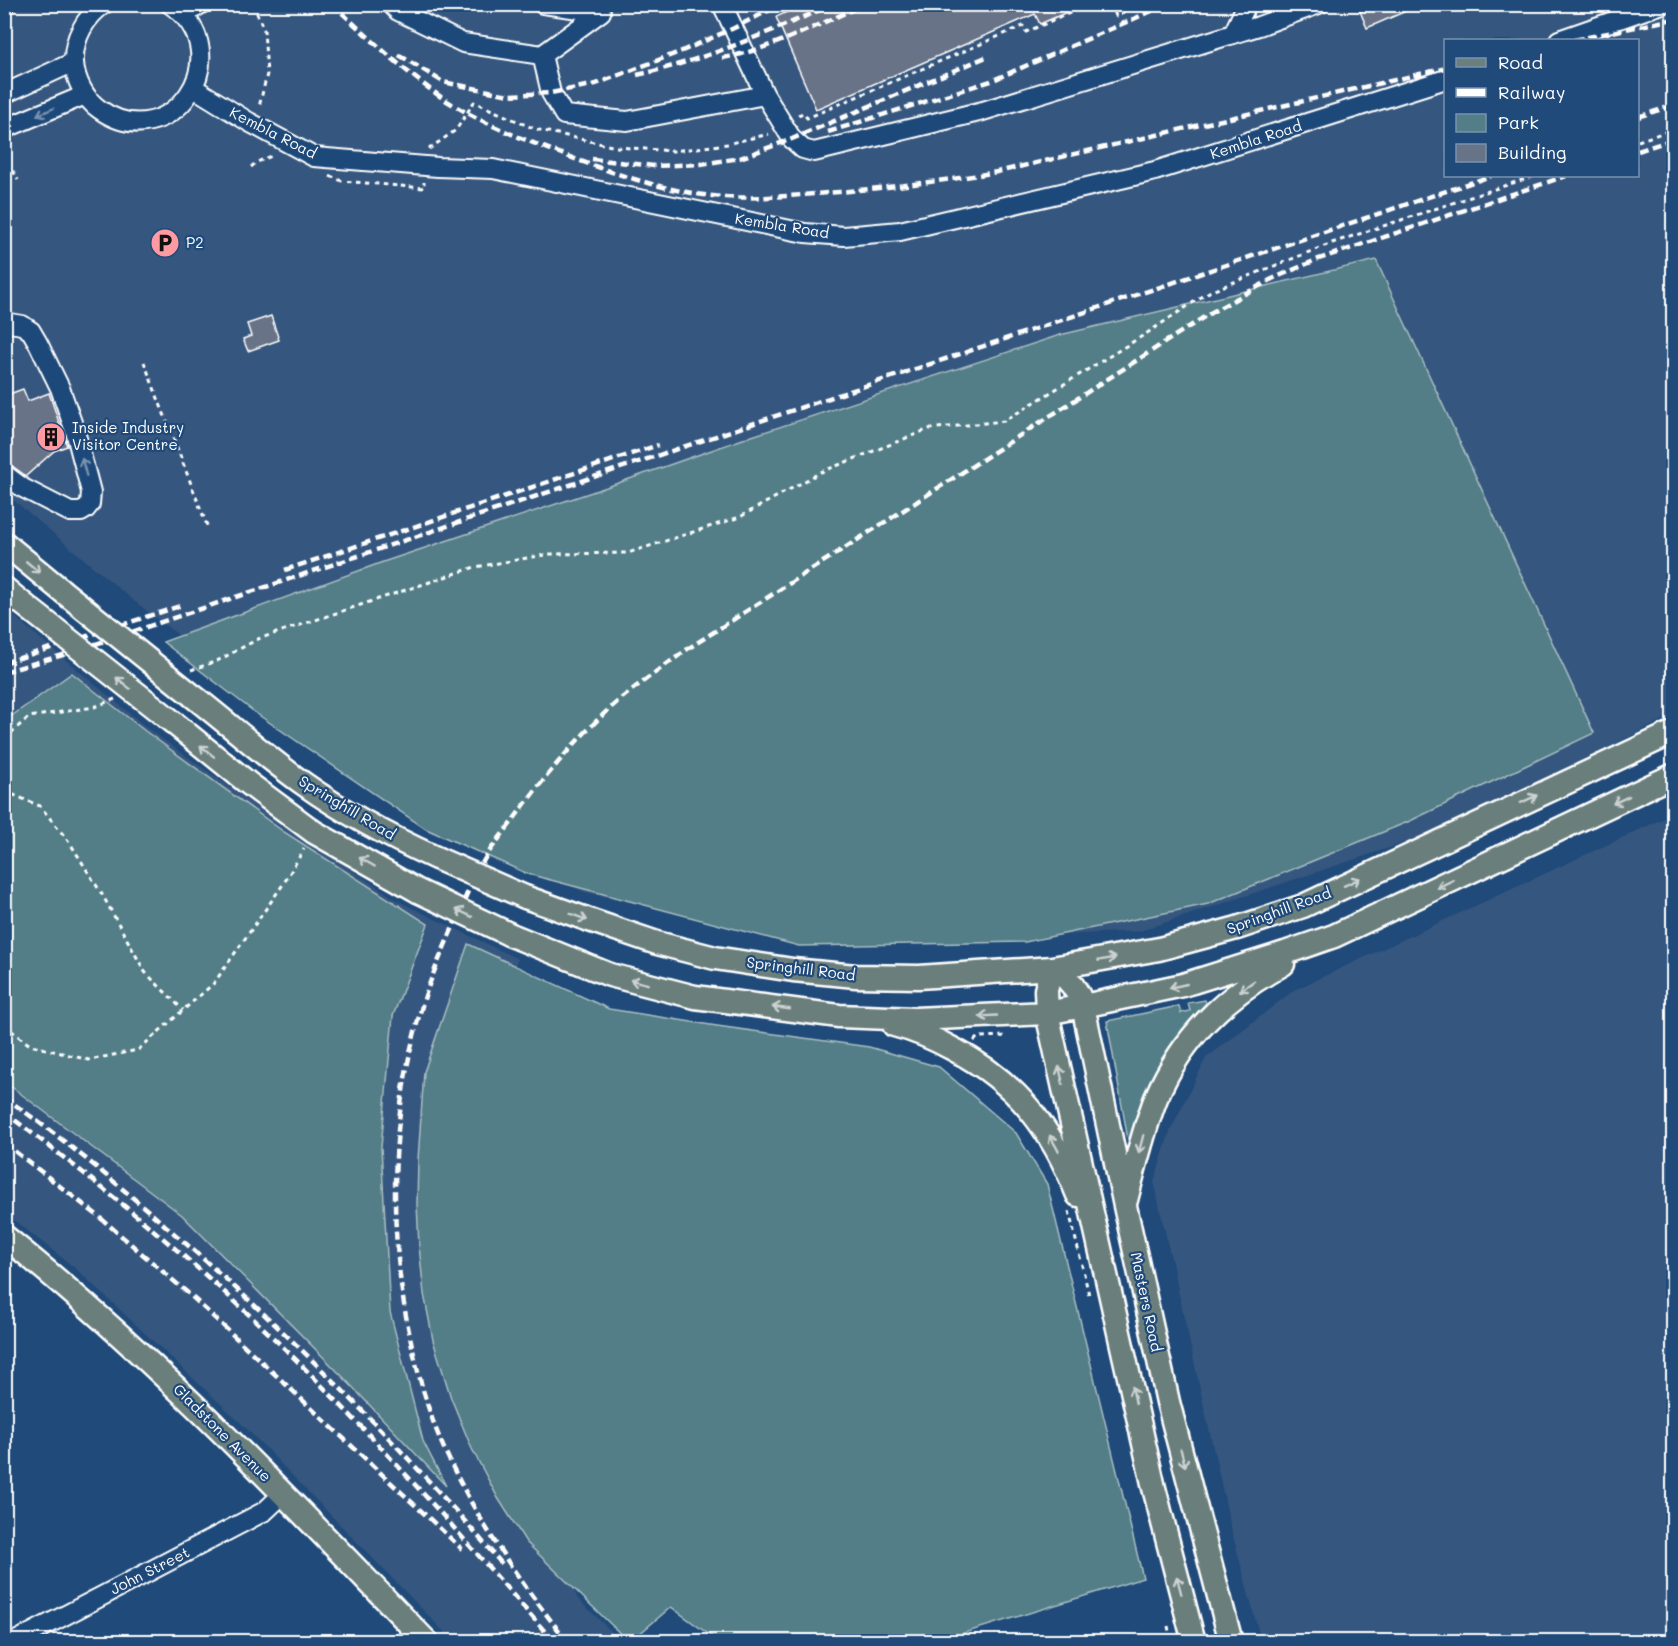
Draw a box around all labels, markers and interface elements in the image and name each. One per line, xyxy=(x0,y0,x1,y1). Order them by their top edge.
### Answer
legend xyxy=(1444,39,1639,177)
text: Road xyxy=(1498,50,1543,74)
text: Railway xyxy=(1498,80,1565,104)
street label: Kembla Road xyxy=(227,102,320,163)
one-way arrow xyxy=(36,107,54,118)
text: Park xyxy=(1498,110,1539,134)
street label: Kembla Road xyxy=(1207,115,1304,163)
text: Building xyxy=(1498,140,1566,164)
street label: Kembla Road xyxy=(734,208,831,242)
parking icon: P2 xyxy=(149,227,181,259)
place label: P2 xyxy=(186,232,204,252)
place label: Inside Industry Visitor Centre xyxy=(72,417,184,454)
building icon: Inside Industry Visitor Centre xyxy=(35,421,67,453)
one-way arrow xyxy=(78,458,89,477)
one-way arrow xyxy=(25,560,40,574)
one-way arrow xyxy=(116,676,131,690)
one-way arrow xyxy=(200,744,216,757)
street label: Springhill Road xyxy=(295,770,400,844)
one-way arrow xyxy=(1519,793,1537,805)
one-way arrow xyxy=(1612,795,1630,807)
one-way arrow xyxy=(359,856,376,868)
one-way arrow xyxy=(1343,876,1361,888)
one-way arrow xyxy=(1436,878,1454,890)
street label: Springhill Road xyxy=(1224,882,1334,938)
one-way arrow xyxy=(456,906,474,918)
one-way arrow xyxy=(570,912,588,923)
street label: Springhill Road xyxy=(746,951,857,985)
one-way arrow xyxy=(1096,953,1116,964)
one-way arrow xyxy=(630,976,649,988)
one-way arrow xyxy=(1169,980,1188,992)
one-way arrow xyxy=(1239,980,1255,992)
one-way arrow xyxy=(772,1002,792,1013)
one-way arrow xyxy=(979,1011,999,1022)
one-way arrow xyxy=(1055,1065,1066,1085)
one-way arrow xyxy=(1048,1135,1060,1152)
one-way arrow xyxy=(1134,1135,1146,1154)
street label: Masters Road xyxy=(1127,1250,1167,1353)
street label: Gladstone Avenue xyxy=(169,1379,276,1486)
one-way arrow xyxy=(1127,1386,1139,1405)
one-way arrow xyxy=(1177,1448,1189,1467)
street label: John Street xyxy=(106,1542,193,1599)
one-way arrow xyxy=(1173,1576,1185,1595)

